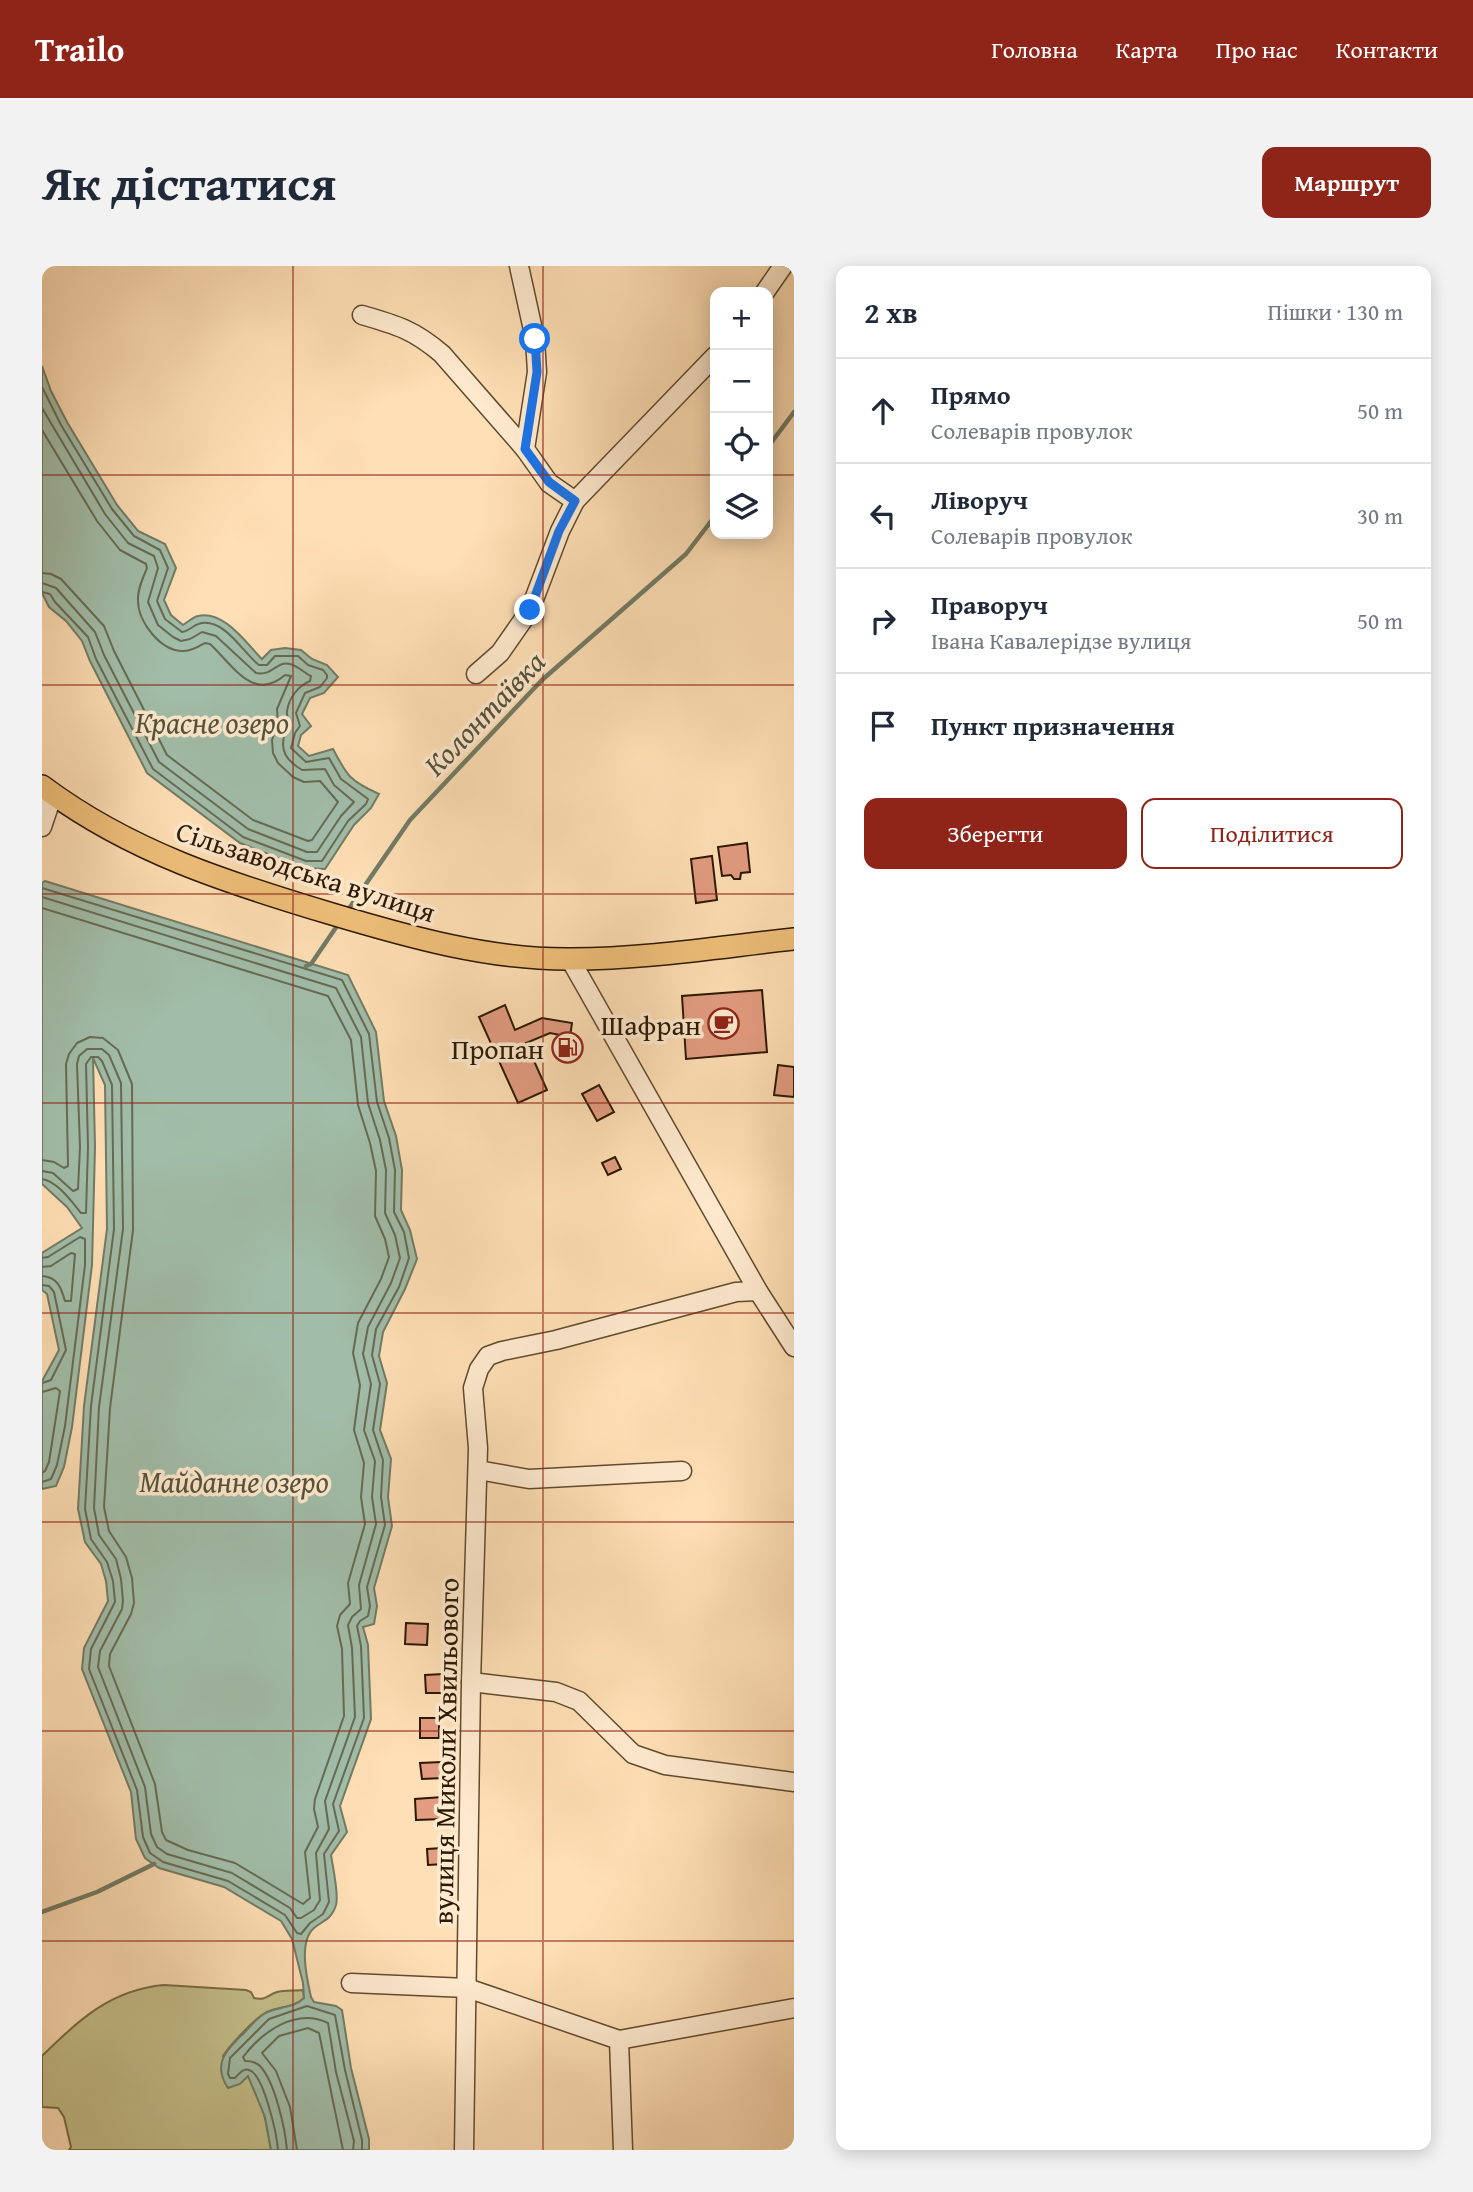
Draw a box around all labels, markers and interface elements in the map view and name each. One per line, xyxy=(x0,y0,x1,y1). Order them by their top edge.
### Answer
text: Trailo xyxy=(35,25,124,73)
text: Головна xyxy=(991,32,1078,67)
text: Карта xyxy=(1116,32,1178,67)
text: Про нас xyxy=(1216,32,1298,67)
text: Контакти xyxy=(1336,32,1438,67)
text: Як дістатися xyxy=(42,146,336,218)
button: Маршрут xyxy=(1262,147,1431,218)
map controls xyxy=(710,287,773,539)
button: + xyxy=(710,287,773,350)
text: 2 хв xyxy=(864,290,918,334)
text: Пішки · 130 m xyxy=(1268,295,1403,328)
route start xyxy=(519,323,550,354)
button: − xyxy=(710,350,773,413)
text: Прямо xyxy=(931,375,1011,414)
icon: ahead xyxy=(864,392,902,430)
text: 50 m xyxy=(1357,394,1403,427)
button: locate xyxy=(710,413,773,476)
text: Солеварів провулок xyxy=(931,414,1133,447)
button: layers xyxy=(710,476,773,539)
text: Ліворуч xyxy=(931,480,1028,519)
icon: left xyxy=(864,497,902,535)
text: 30 m xyxy=(1357,499,1403,532)
text: Солеварів провулок xyxy=(931,519,1133,552)
text: Праворуч xyxy=(931,585,1048,624)
route end xyxy=(514,594,545,625)
icon: right xyxy=(864,602,902,640)
text: 50 m xyxy=(1357,604,1403,637)
text: Івана Кавалерідзе вулиця xyxy=(931,624,1192,657)
water label: Колонтаївка xyxy=(413,641,555,785)
water label: Красне озеро xyxy=(135,700,289,744)
text: Пункт призначення xyxy=(931,706,1175,745)
icon: arrive xyxy=(864,707,902,745)
button: Зберегти xyxy=(864,798,1127,869)
button: Поділитися xyxy=(1141,798,1403,869)
street label: Сільзаводська вулиця xyxy=(171,810,441,932)
place label: Шафран xyxy=(601,1004,701,1045)
cafe icon: Шафран xyxy=(707,1007,741,1041)
place label: Пропан xyxy=(451,1028,544,1069)
fuel station icon: Пропан xyxy=(550,1031,584,1065)
water label: Майданне озеро xyxy=(139,1459,329,1503)
street label: вулиця Миколи Хвильового xyxy=(421,1577,469,1925)

